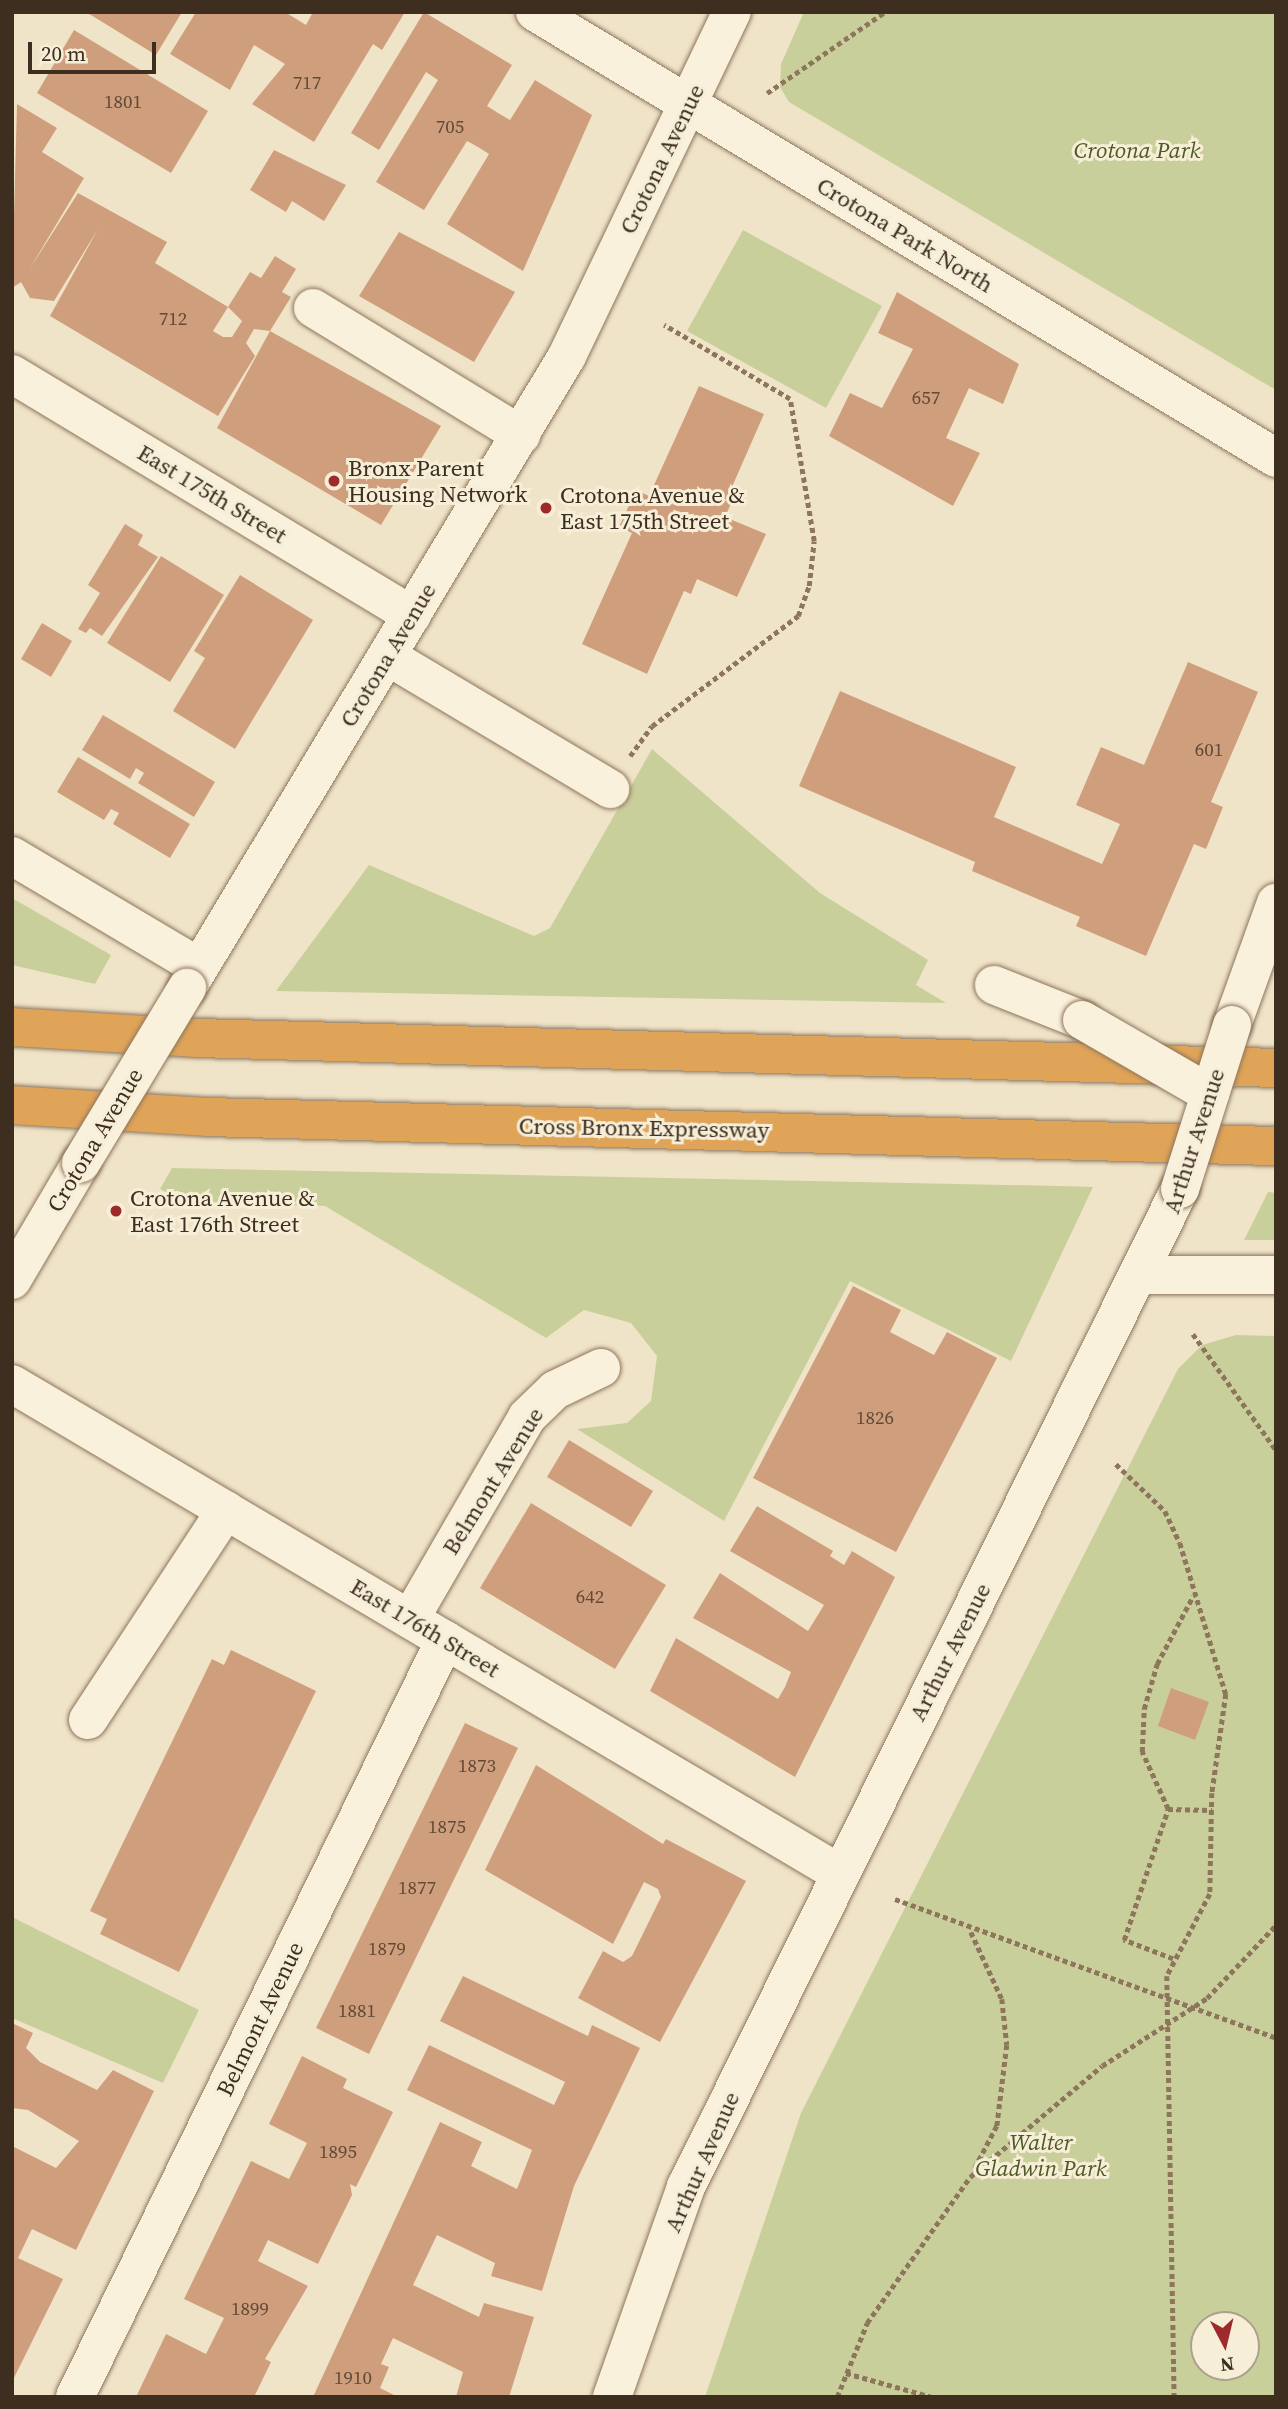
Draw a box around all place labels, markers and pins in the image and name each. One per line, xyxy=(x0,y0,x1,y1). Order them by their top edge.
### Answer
place label: Bronx Parent Housing Network xyxy=(348,454,527,508)
marker: Bronx Parent Housing Network xyxy=(326,473,342,489)
place label: Crotona Avenue & East 175th Street xyxy=(560,481,745,535)
marker: Crotona Avenue & East 175th Street xyxy=(538,500,554,516)
place label: Crotona Avenue & East 176th Street xyxy=(130,1184,315,1238)
marker: Crotona Avenue & East 176th Street xyxy=(108,1203,124,1219)

